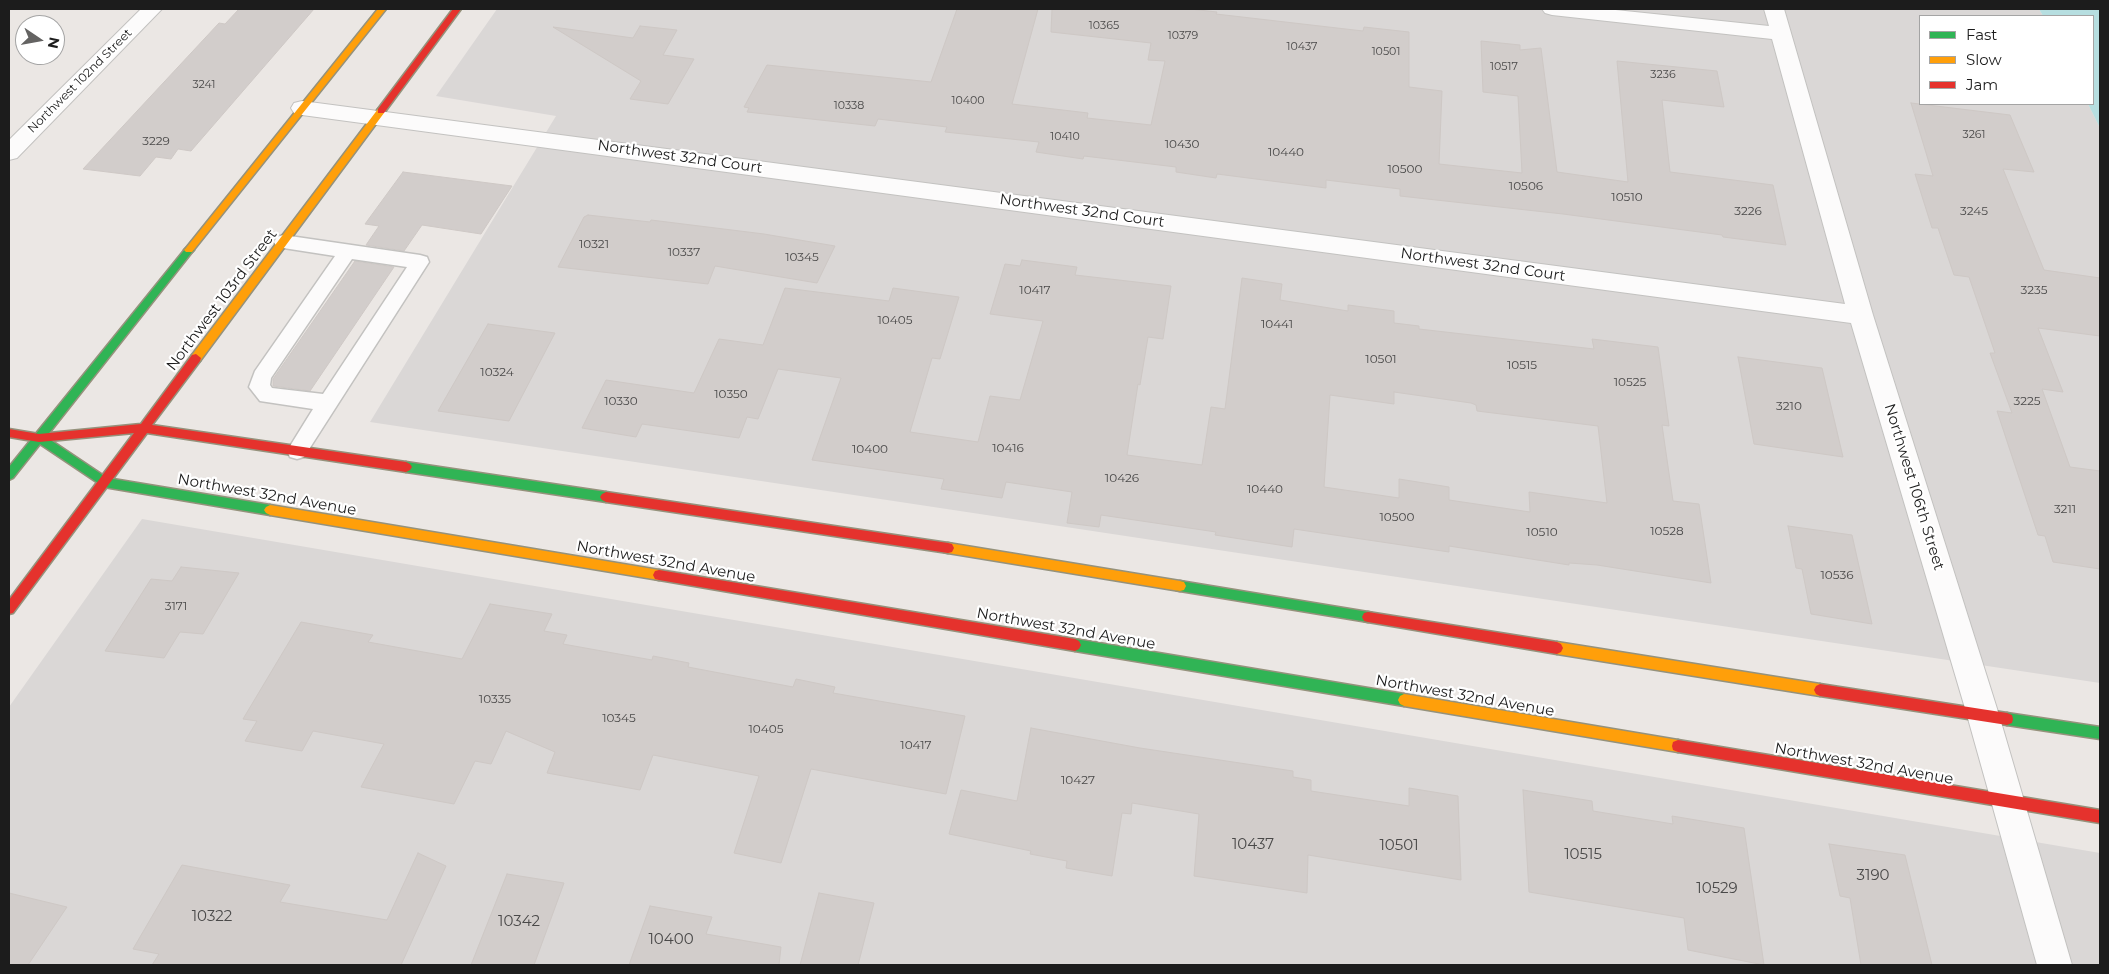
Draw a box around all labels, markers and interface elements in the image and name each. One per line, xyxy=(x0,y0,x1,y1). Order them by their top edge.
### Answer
north arrow xyxy=(15,15,65,65)
legend xyxy=(1919,15,2094,105)
house number: 10365 xyxy=(1089,19,1119,33)
text: Fast xyxy=(1966,25,1997,44)
street label: Northwest 102nd Street xyxy=(25,26,135,136)
house number: 10379 xyxy=(1168,29,1198,43)
house number: 10437 xyxy=(1287,40,1317,54)
house number: 10501 xyxy=(1372,45,1400,59)
text: Slow xyxy=(1966,50,2002,69)
house number: 10517 xyxy=(1490,60,1518,74)
house number: 3236 xyxy=(1650,68,1676,82)
text: Jam xyxy=(1966,75,1998,94)
house number: 3241 xyxy=(192,78,216,92)
house number: 10400 xyxy=(951,94,985,108)
house number: 10338 xyxy=(834,99,864,113)
house number: 3261 xyxy=(1962,128,1986,142)
house number: 10410 xyxy=(1050,130,1080,144)
house number: 3229 xyxy=(142,134,170,148)
street label: Northwest 32nd Court xyxy=(596,136,764,178)
house number: 10430 xyxy=(1165,137,1199,151)
house number: 10440 xyxy=(1268,145,1304,159)
house number: 10500 xyxy=(1388,162,1422,176)
house number: 10506 xyxy=(1509,179,1543,193)
street label: Northwest 32nd Court xyxy=(998,190,1166,232)
house number: 10510 xyxy=(1611,190,1643,204)
house number: 3226 xyxy=(1734,204,1762,218)
house number: 3245 xyxy=(1960,204,1988,218)
street label: Northwest 103rd Street xyxy=(163,226,281,374)
house number: 10321 xyxy=(579,237,609,251)
street label: Northwest 32nd Court xyxy=(1399,244,1567,286)
house number: 10337 xyxy=(668,245,700,259)
house number: 10345 xyxy=(785,250,819,264)
house number: 10417 xyxy=(1019,283,1051,297)
house number: 3235 xyxy=(2021,283,2047,297)
house number: 10405 xyxy=(878,313,912,327)
house number: 10441 xyxy=(1261,317,1293,331)
house number: 10501 xyxy=(1365,352,1397,366)
house number: 10515 xyxy=(1507,358,1537,372)
house number: 10324 xyxy=(480,365,514,379)
house number: 10525 xyxy=(1614,375,1646,389)
house number: 10350 xyxy=(714,387,748,401)
house number: 10330 xyxy=(604,394,638,408)
house number: 3225 xyxy=(2013,394,2041,408)
house number: 3210 xyxy=(1776,399,1802,413)
street label: Northwest 106th Street xyxy=(1880,402,1948,572)
house number: 10416 xyxy=(992,441,1024,455)
house number: 10400 xyxy=(852,442,888,456)
street label: Northwest 32nd Avenue xyxy=(176,470,358,520)
house number: 10426 xyxy=(1105,471,1139,485)
house number: 10440 xyxy=(1247,482,1283,496)
house number: 3211 xyxy=(2054,502,2076,516)
house number: 10500 xyxy=(1380,510,1414,524)
house number: 10528 xyxy=(1650,524,1684,538)
house number: 10510 xyxy=(1526,525,1558,539)
street label: Northwest 32nd Avenue xyxy=(575,537,757,587)
house number: 10536 xyxy=(1820,568,1854,582)
house number: 3171 xyxy=(165,599,187,613)
street label: Northwest 32nd Avenue xyxy=(975,604,1157,654)
street label: Northwest 32nd Avenue xyxy=(1374,671,1556,721)
house number: 10335 xyxy=(479,692,511,706)
house number: 10345 xyxy=(602,711,636,725)
house number: 10405 xyxy=(749,722,783,736)
house number: 10417 xyxy=(900,738,932,752)
street label: Northwest 32nd Avenue xyxy=(1773,739,1955,789)
house number: 10427 xyxy=(1061,773,1095,787)
house number: 10437 xyxy=(1232,836,1274,854)
house number: 10501 xyxy=(1379,837,1419,855)
house number: 10515 xyxy=(1564,846,1602,864)
house number: 3190 xyxy=(1857,867,1889,885)
house number: 10529 xyxy=(1696,880,1738,898)
house number: 10322 xyxy=(192,908,232,926)
house number: 10342 xyxy=(498,913,540,931)
house number: 10400 xyxy=(648,931,694,949)

